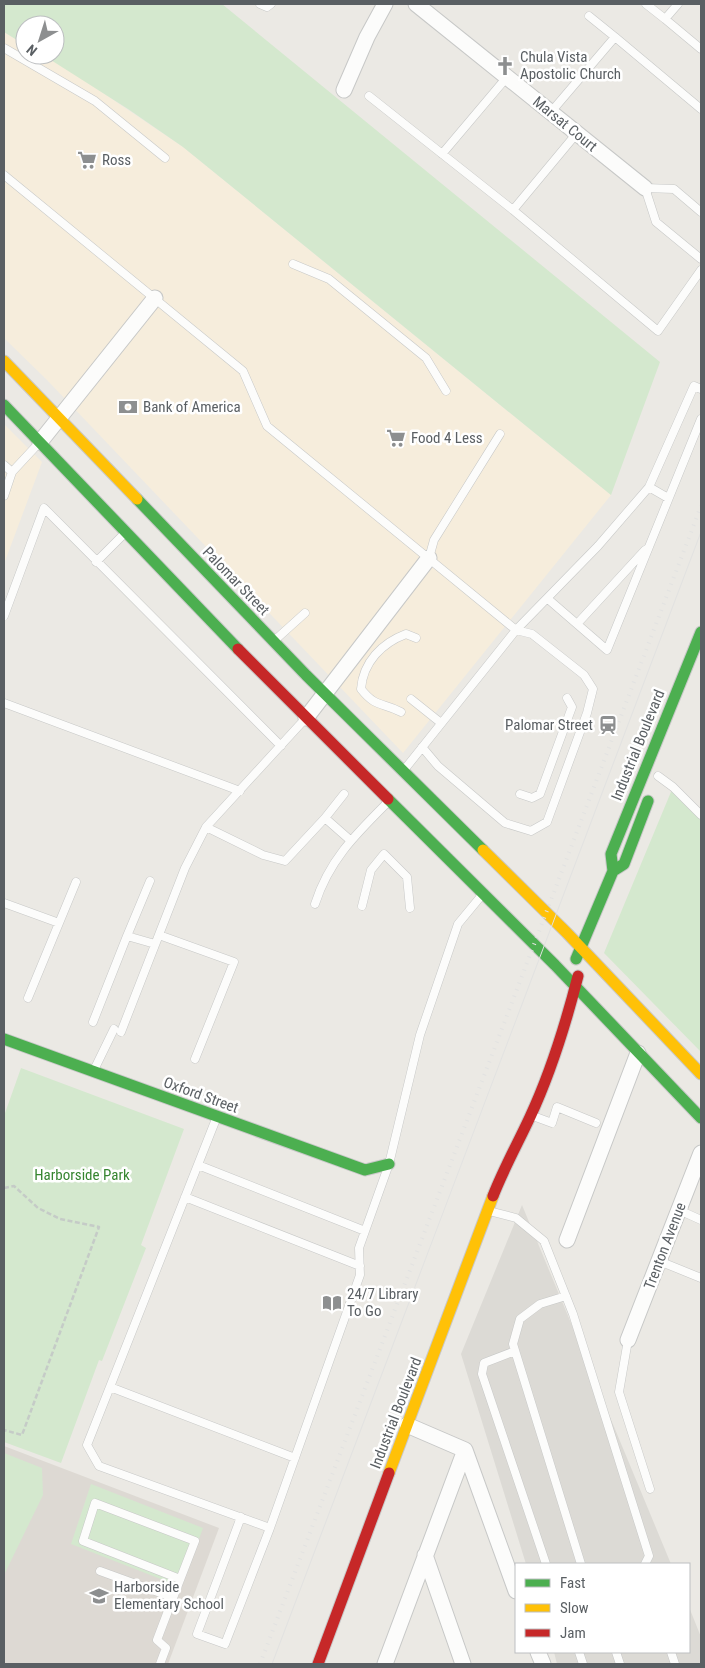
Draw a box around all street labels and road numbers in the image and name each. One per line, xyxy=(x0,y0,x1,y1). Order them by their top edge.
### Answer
street label: Marsat Court xyxy=(529,93,601,155)
street label: Palomar Street xyxy=(199,543,273,619)
street label: Industrial Boulevard xyxy=(608,687,668,803)
street label: Oxford Street xyxy=(161,1073,241,1117)
street label: Trenton Avenue xyxy=(640,1200,690,1292)
street label: Industrial Boulevard xyxy=(366,1355,426,1471)

